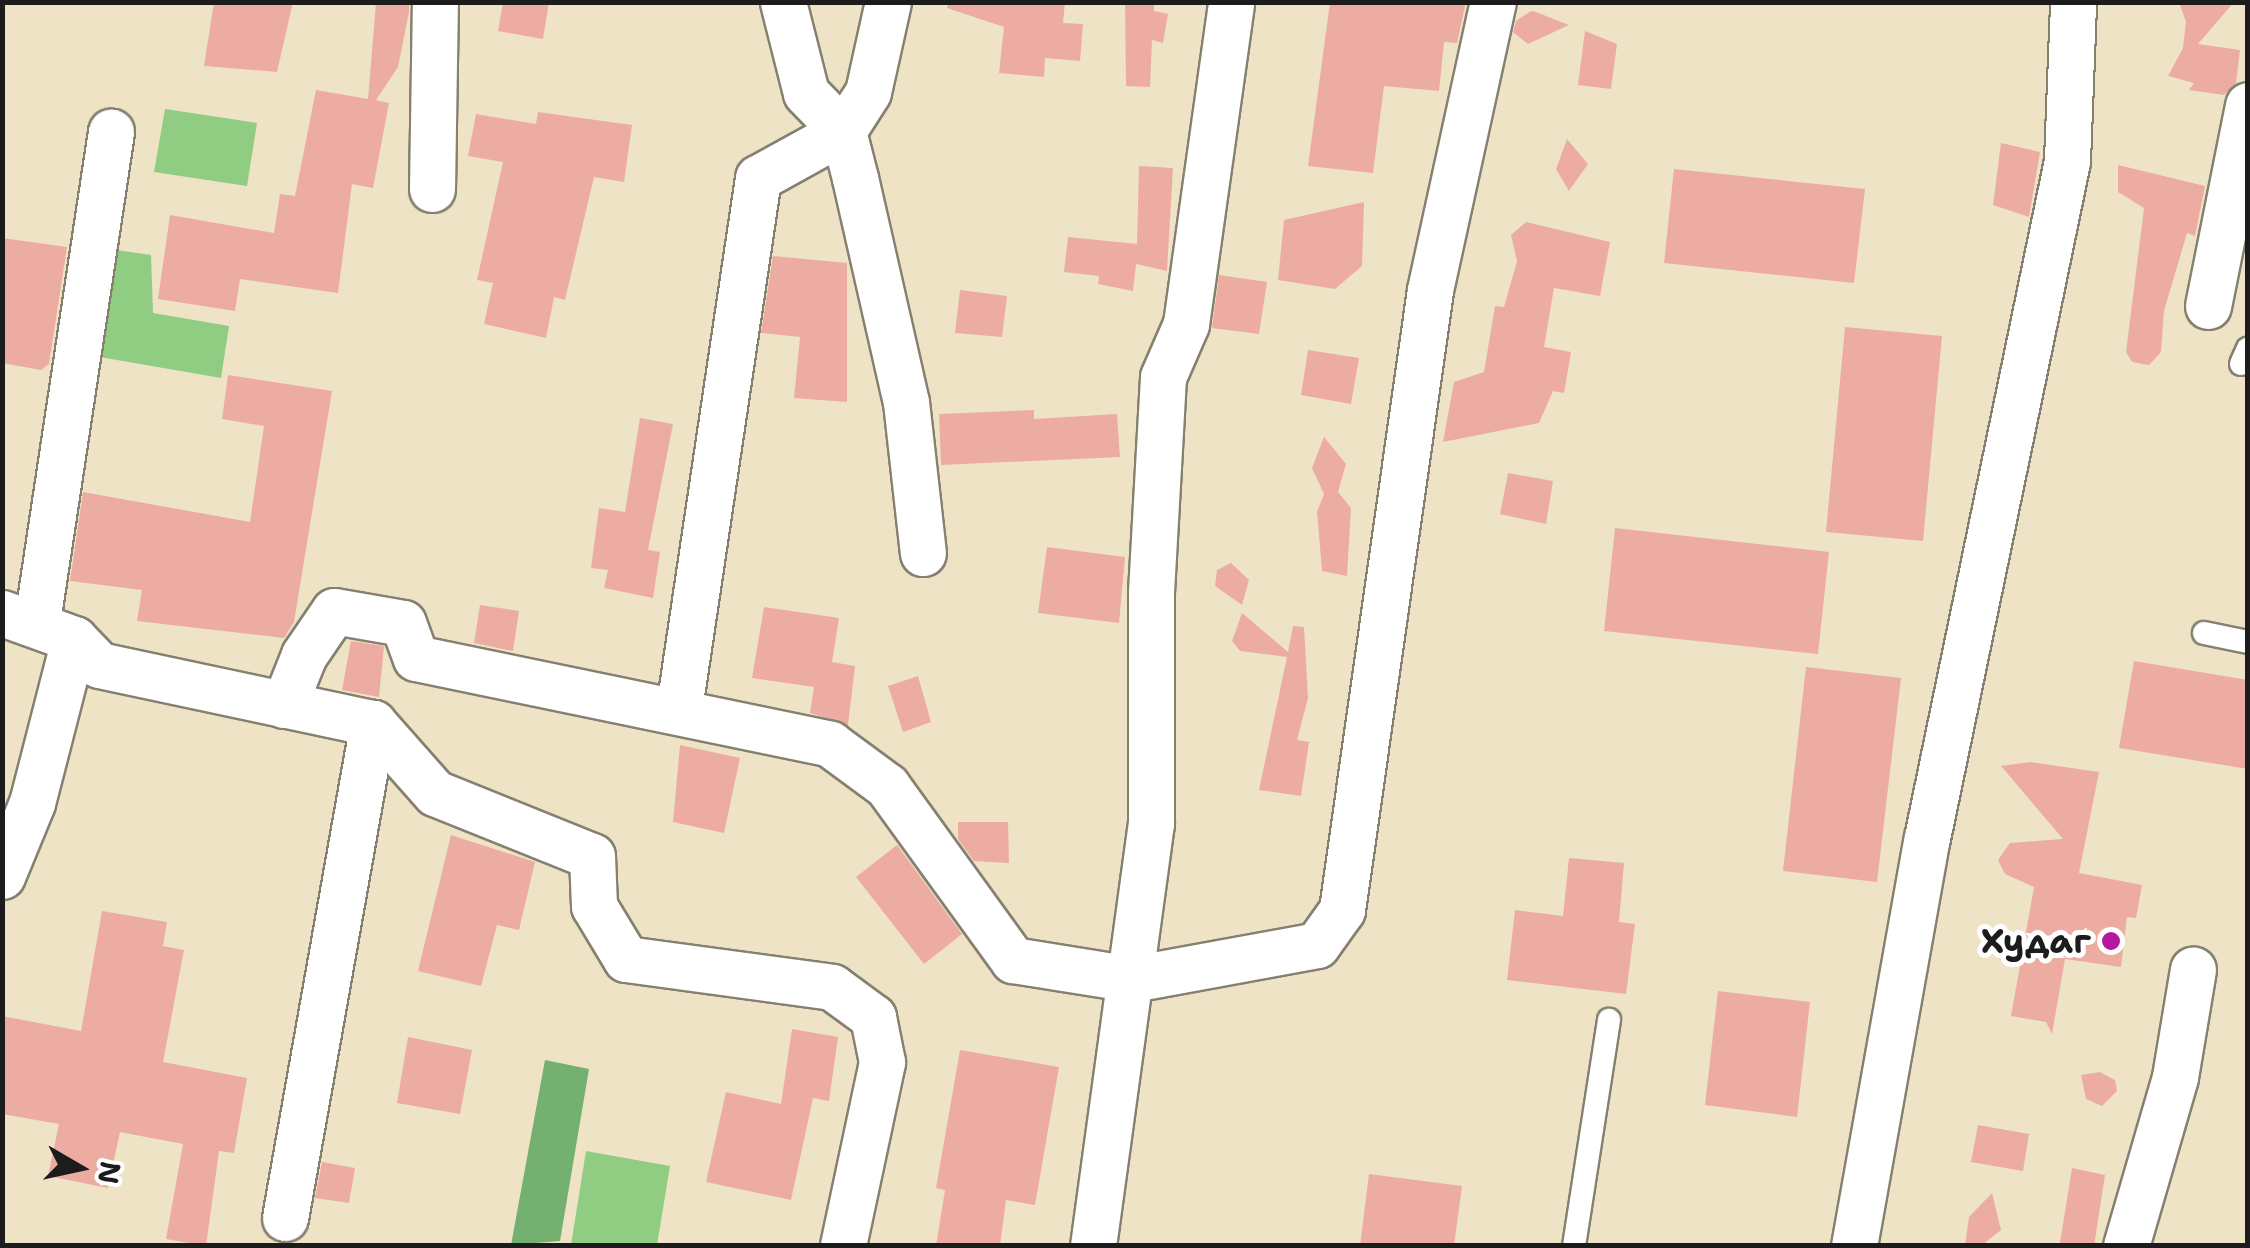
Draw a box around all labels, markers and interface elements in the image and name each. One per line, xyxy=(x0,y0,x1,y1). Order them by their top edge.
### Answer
place label: Худаг xyxy=(1981,920,2091,962)
marker: Худаг xyxy=(2100,930,2122,952)
north arrow xyxy=(30,1118,130,1218)
text: N xyxy=(89,1159,130,1187)

